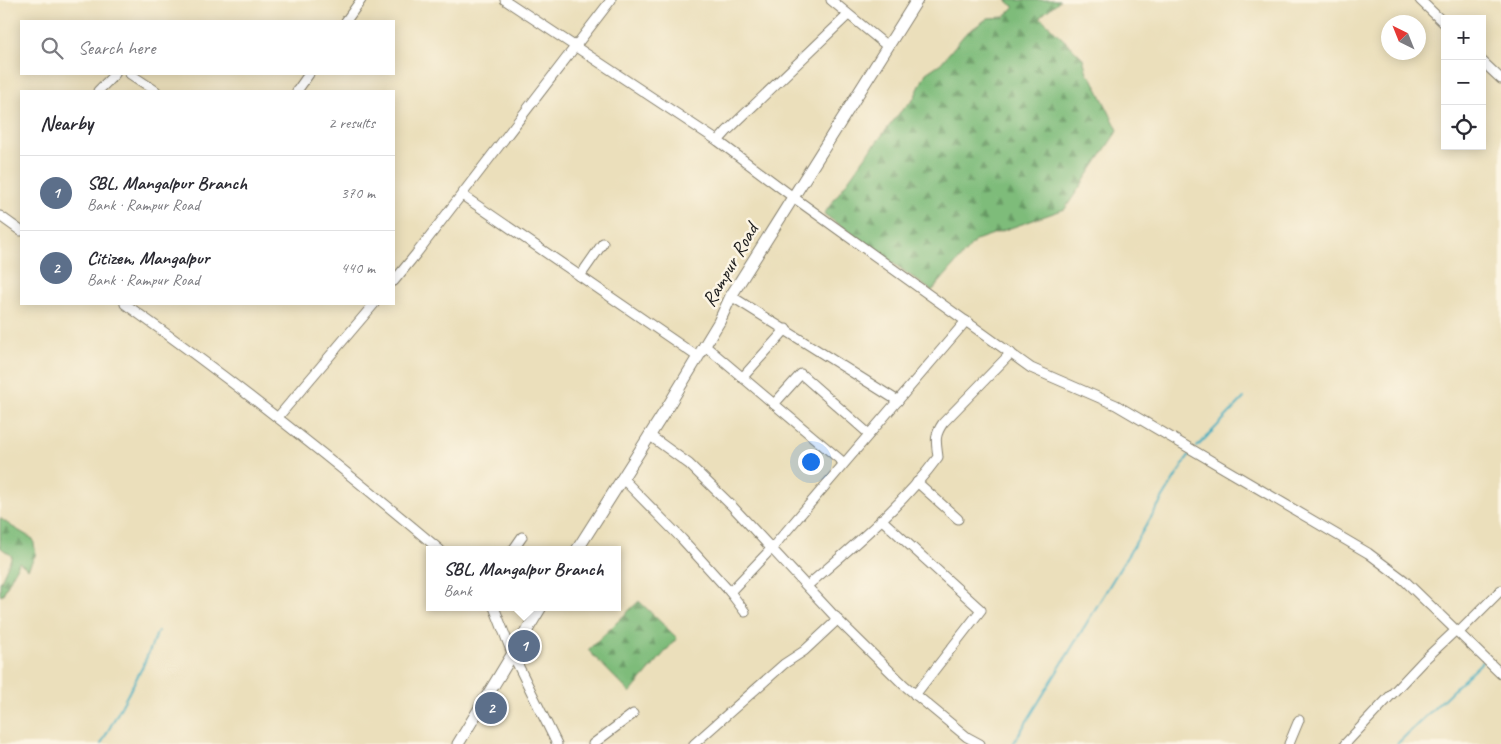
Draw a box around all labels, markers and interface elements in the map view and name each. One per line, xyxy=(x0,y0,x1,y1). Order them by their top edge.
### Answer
north arrow xyxy=(1381,15,1426,60)
map controls xyxy=(1441,15,1486,150)
button: + xyxy=(1441,15,1486,60)
search box xyxy=(20,20,395,75)
icon: search xyxy=(38,34,66,62)
text: Search here xyxy=(78,36,155,60)
button: − xyxy=(1441,60,1486,105)
button: locate xyxy=(1441,105,1486,150)
text: Nearby xyxy=(40,110,93,136)
text: 2 results xyxy=(328,113,375,133)
text: SBL, Mangalpur Branch xyxy=(87,171,247,195)
text: 1 xyxy=(52,183,60,203)
text: 370 m xyxy=(341,183,375,203)
text: Bank · Rampur Road xyxy=(87,195,199,215)
street label: Rampur Road xyxy=(696,216,765,311)
text: Citizen, Mangalpur xyxy=(87,246,209,270)
text: 2 xyxy=(52,258,60,278)
text: 440 m xyxy=(341,258,375,278)
text: Bank · Rampur Road xyxy=(87,270,199,290)
your location xyxy=(798,449,824,475)
popup xyxy=(426,546,621,611)
text: SBL, Mangalpur Branch xyxy=(444,557,603,581)
text: Bank xyxy=(444,581,472,601)
pin: 1 xyxy=(508,627,540,665)
pin: 2 xyxy=(475,689,507,727)

